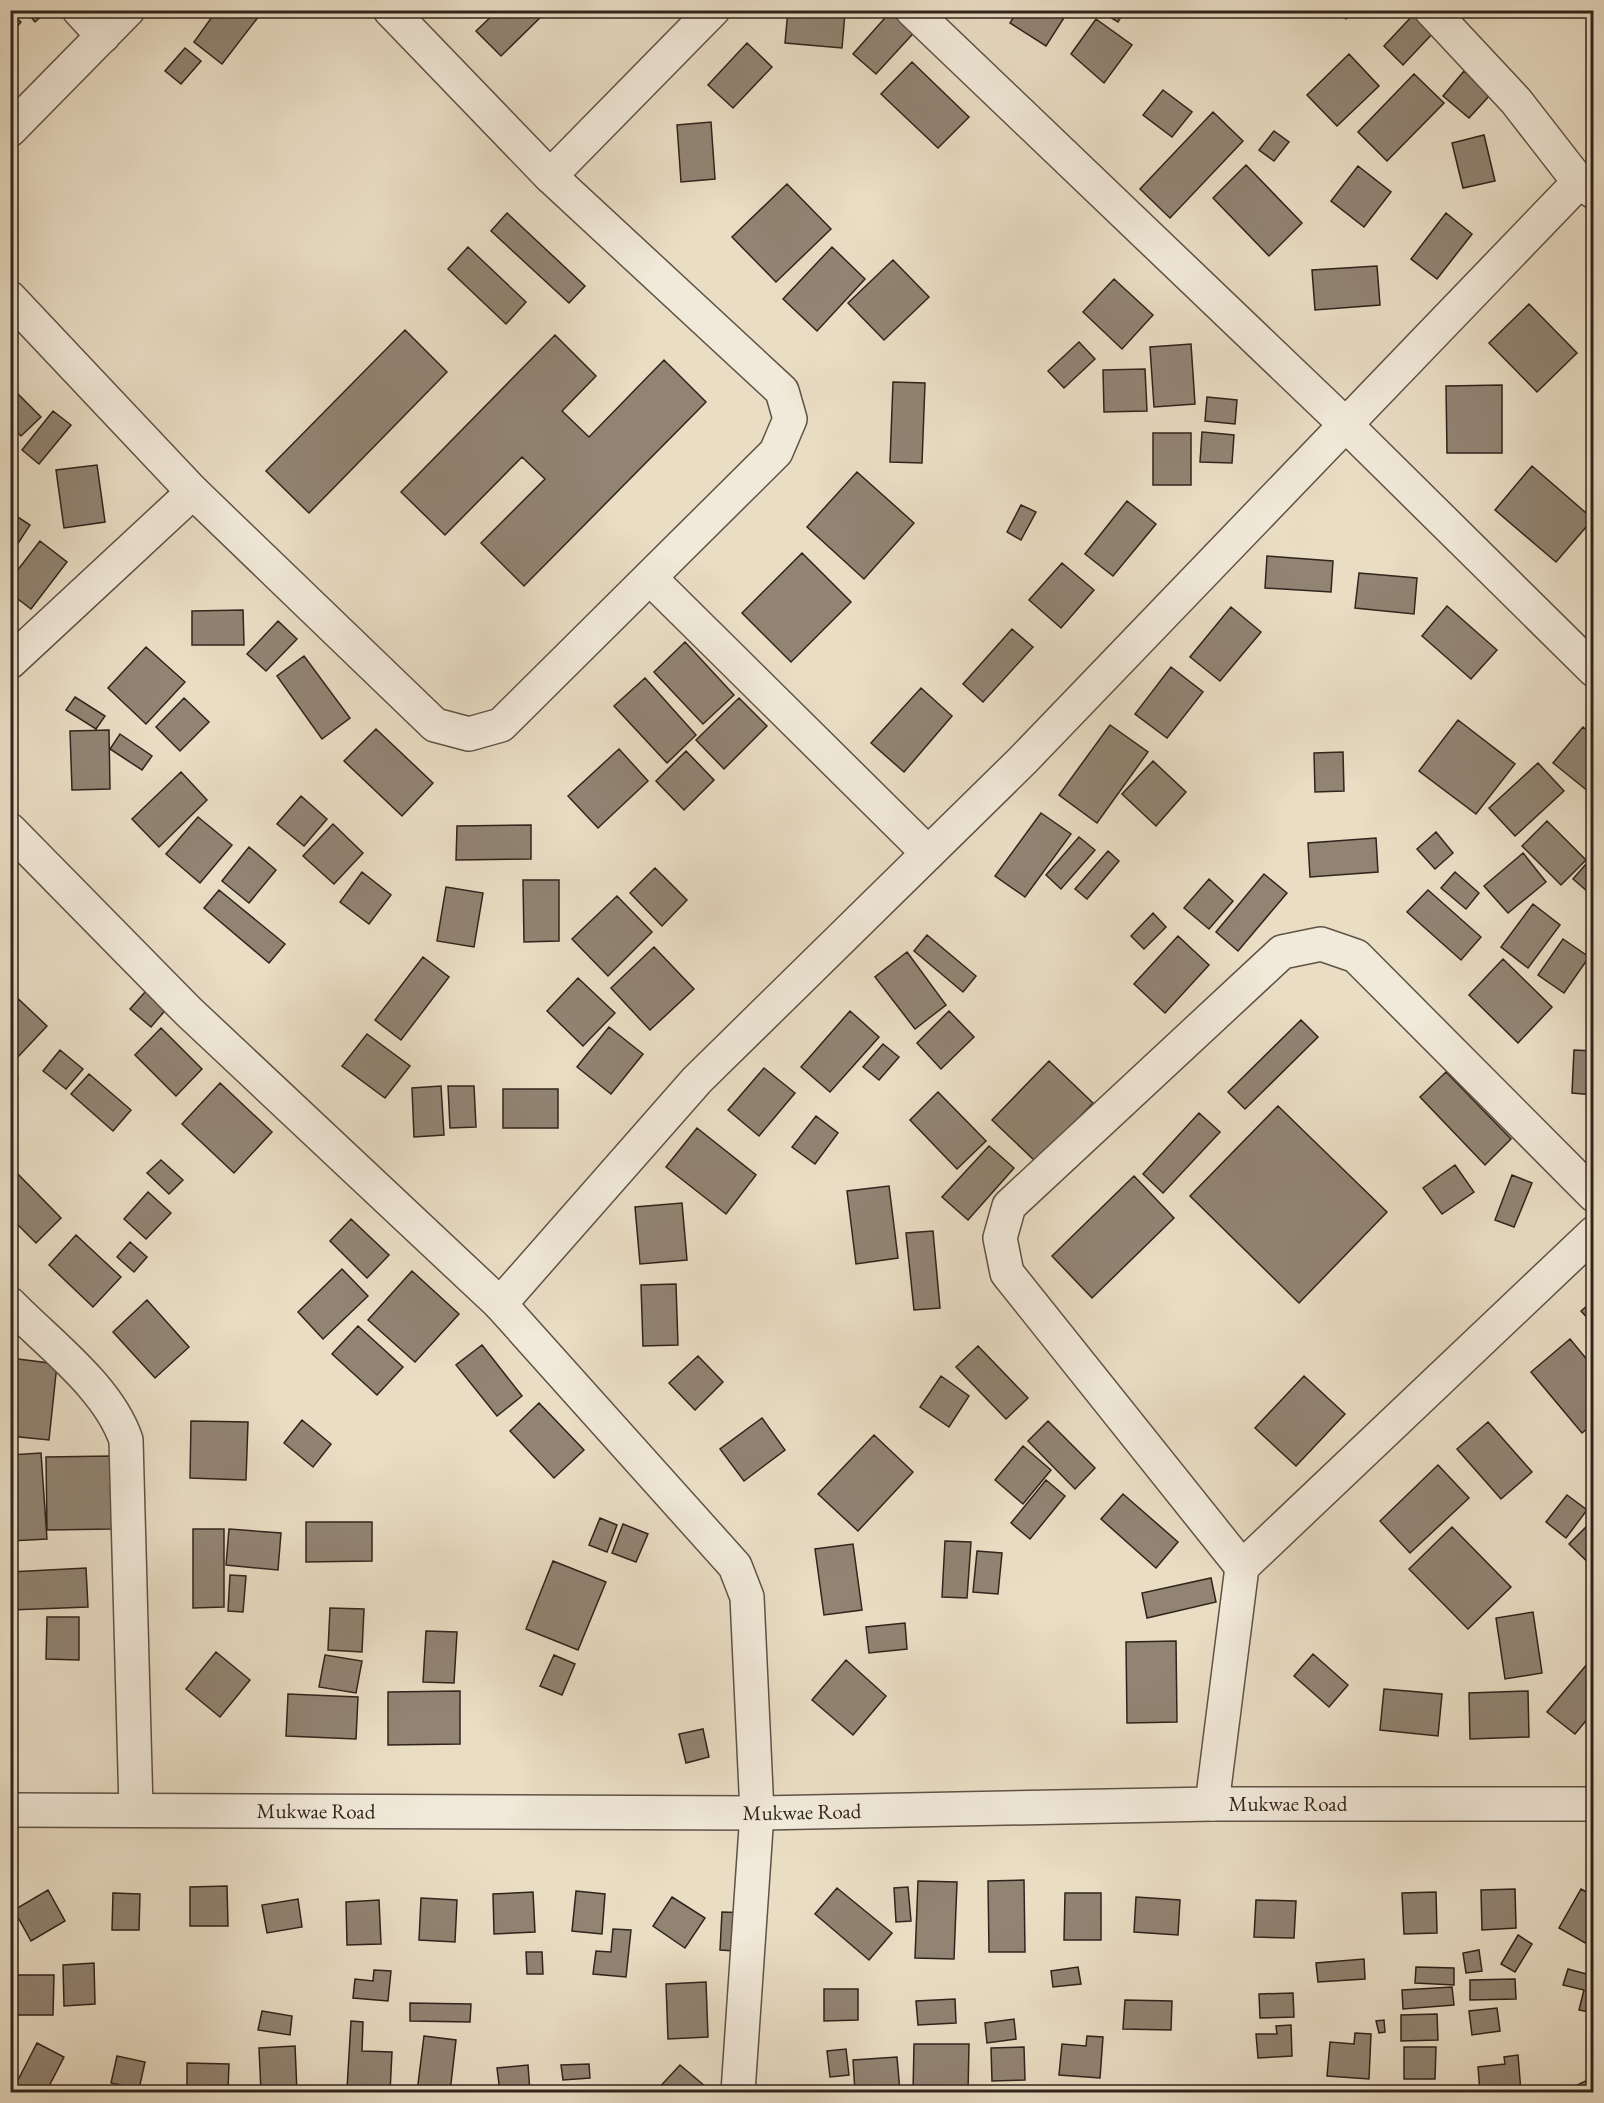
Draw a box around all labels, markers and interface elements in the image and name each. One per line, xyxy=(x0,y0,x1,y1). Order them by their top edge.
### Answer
street label: Mukwae Road xyxy=(1229,1790,1348,1817)
street label: Mukwae Road xyxy=(257,1797,376,1824)
street label: Mukwae Road xyxy=(743,1797,862,1826)

